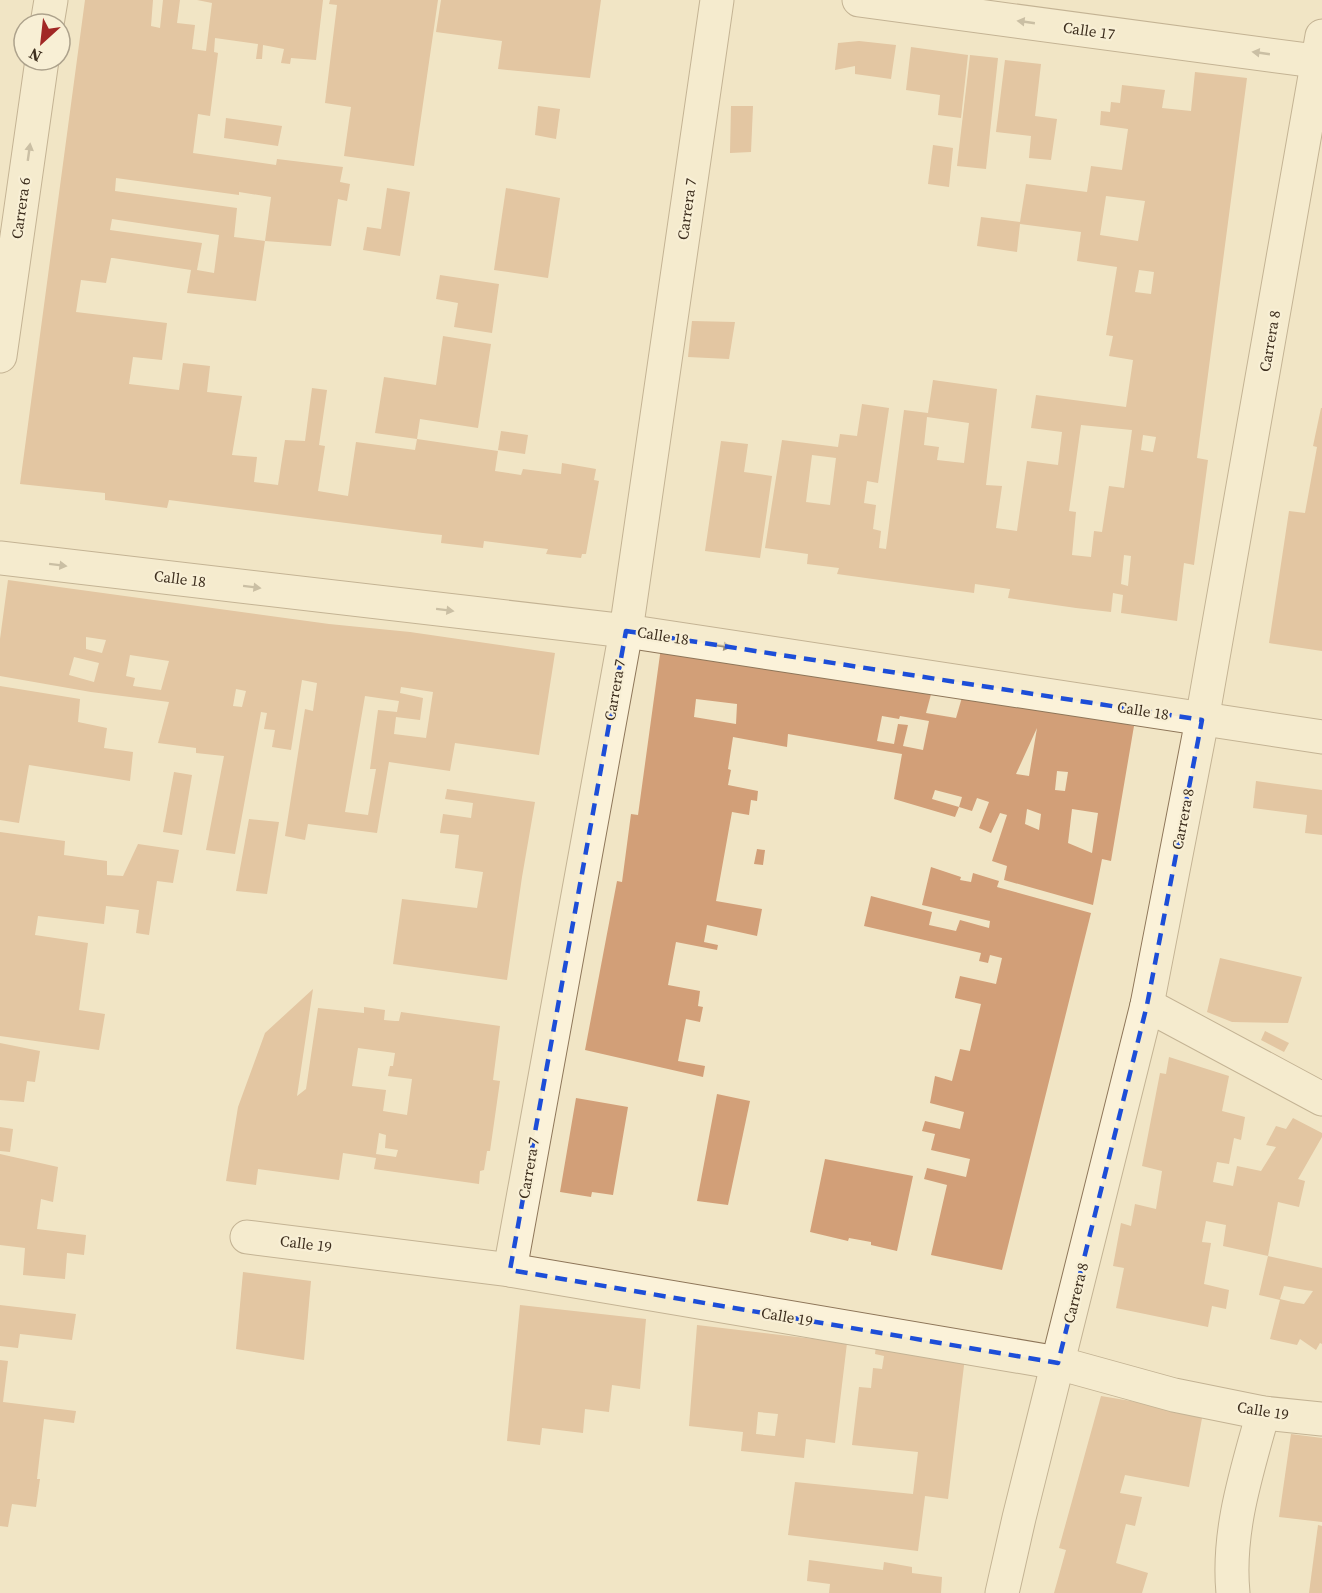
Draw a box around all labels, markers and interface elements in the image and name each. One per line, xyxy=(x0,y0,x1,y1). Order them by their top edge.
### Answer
north arrow xyxy=(12,12,72,72)
street label: Calle 17 xyxy=(1062,16,1116,45)
one-way arrow xyxy=(1016,18,1035,27)
text: N xyxy=(25,43,45,68)
one-way arrow xyxy=(1251,49,1270,58)
one-way arrow xyxy=(25,143,34,162)
street label: Carrera 6 xyxy=(6,176,35,240)
street label: Carrera 7 xyxy=(672,177,701,241)
street label: Carrera 8 xyxy=(1254,309,1285,373)
one-way arrow xyxy=(49,560,68,569)
street label: Calle 18 xyxy=(153,565,207,592)
one-way arrow xyxy=(242,582,261,592)
one-way arrow xyxy=(436,605,455,615)
street label: Calle 18 xyxy=(636,621,690,650)
one-way arrow xyxy=(713,641,732,650)
street label: Carrera 7 xyxy=(599,658,630,722)
street label: Calle 18 xyxy=(1116,696,1170,725)
street label: Carrera 8 xyxy=(1166,786,1199,851)
street label: Carrera 7 xyxy=(513,1136,544,1200)
street label: Calle 19 xyxy=(279,1230,333,1257)
street label: Carrera 8 xyxy=(1058,1260,1093,1326)
street label: Calle 19 xyxy=(760,1302,815,1331)
street label: Calle 19 xyxy=(1236,1396,1290,1425)

